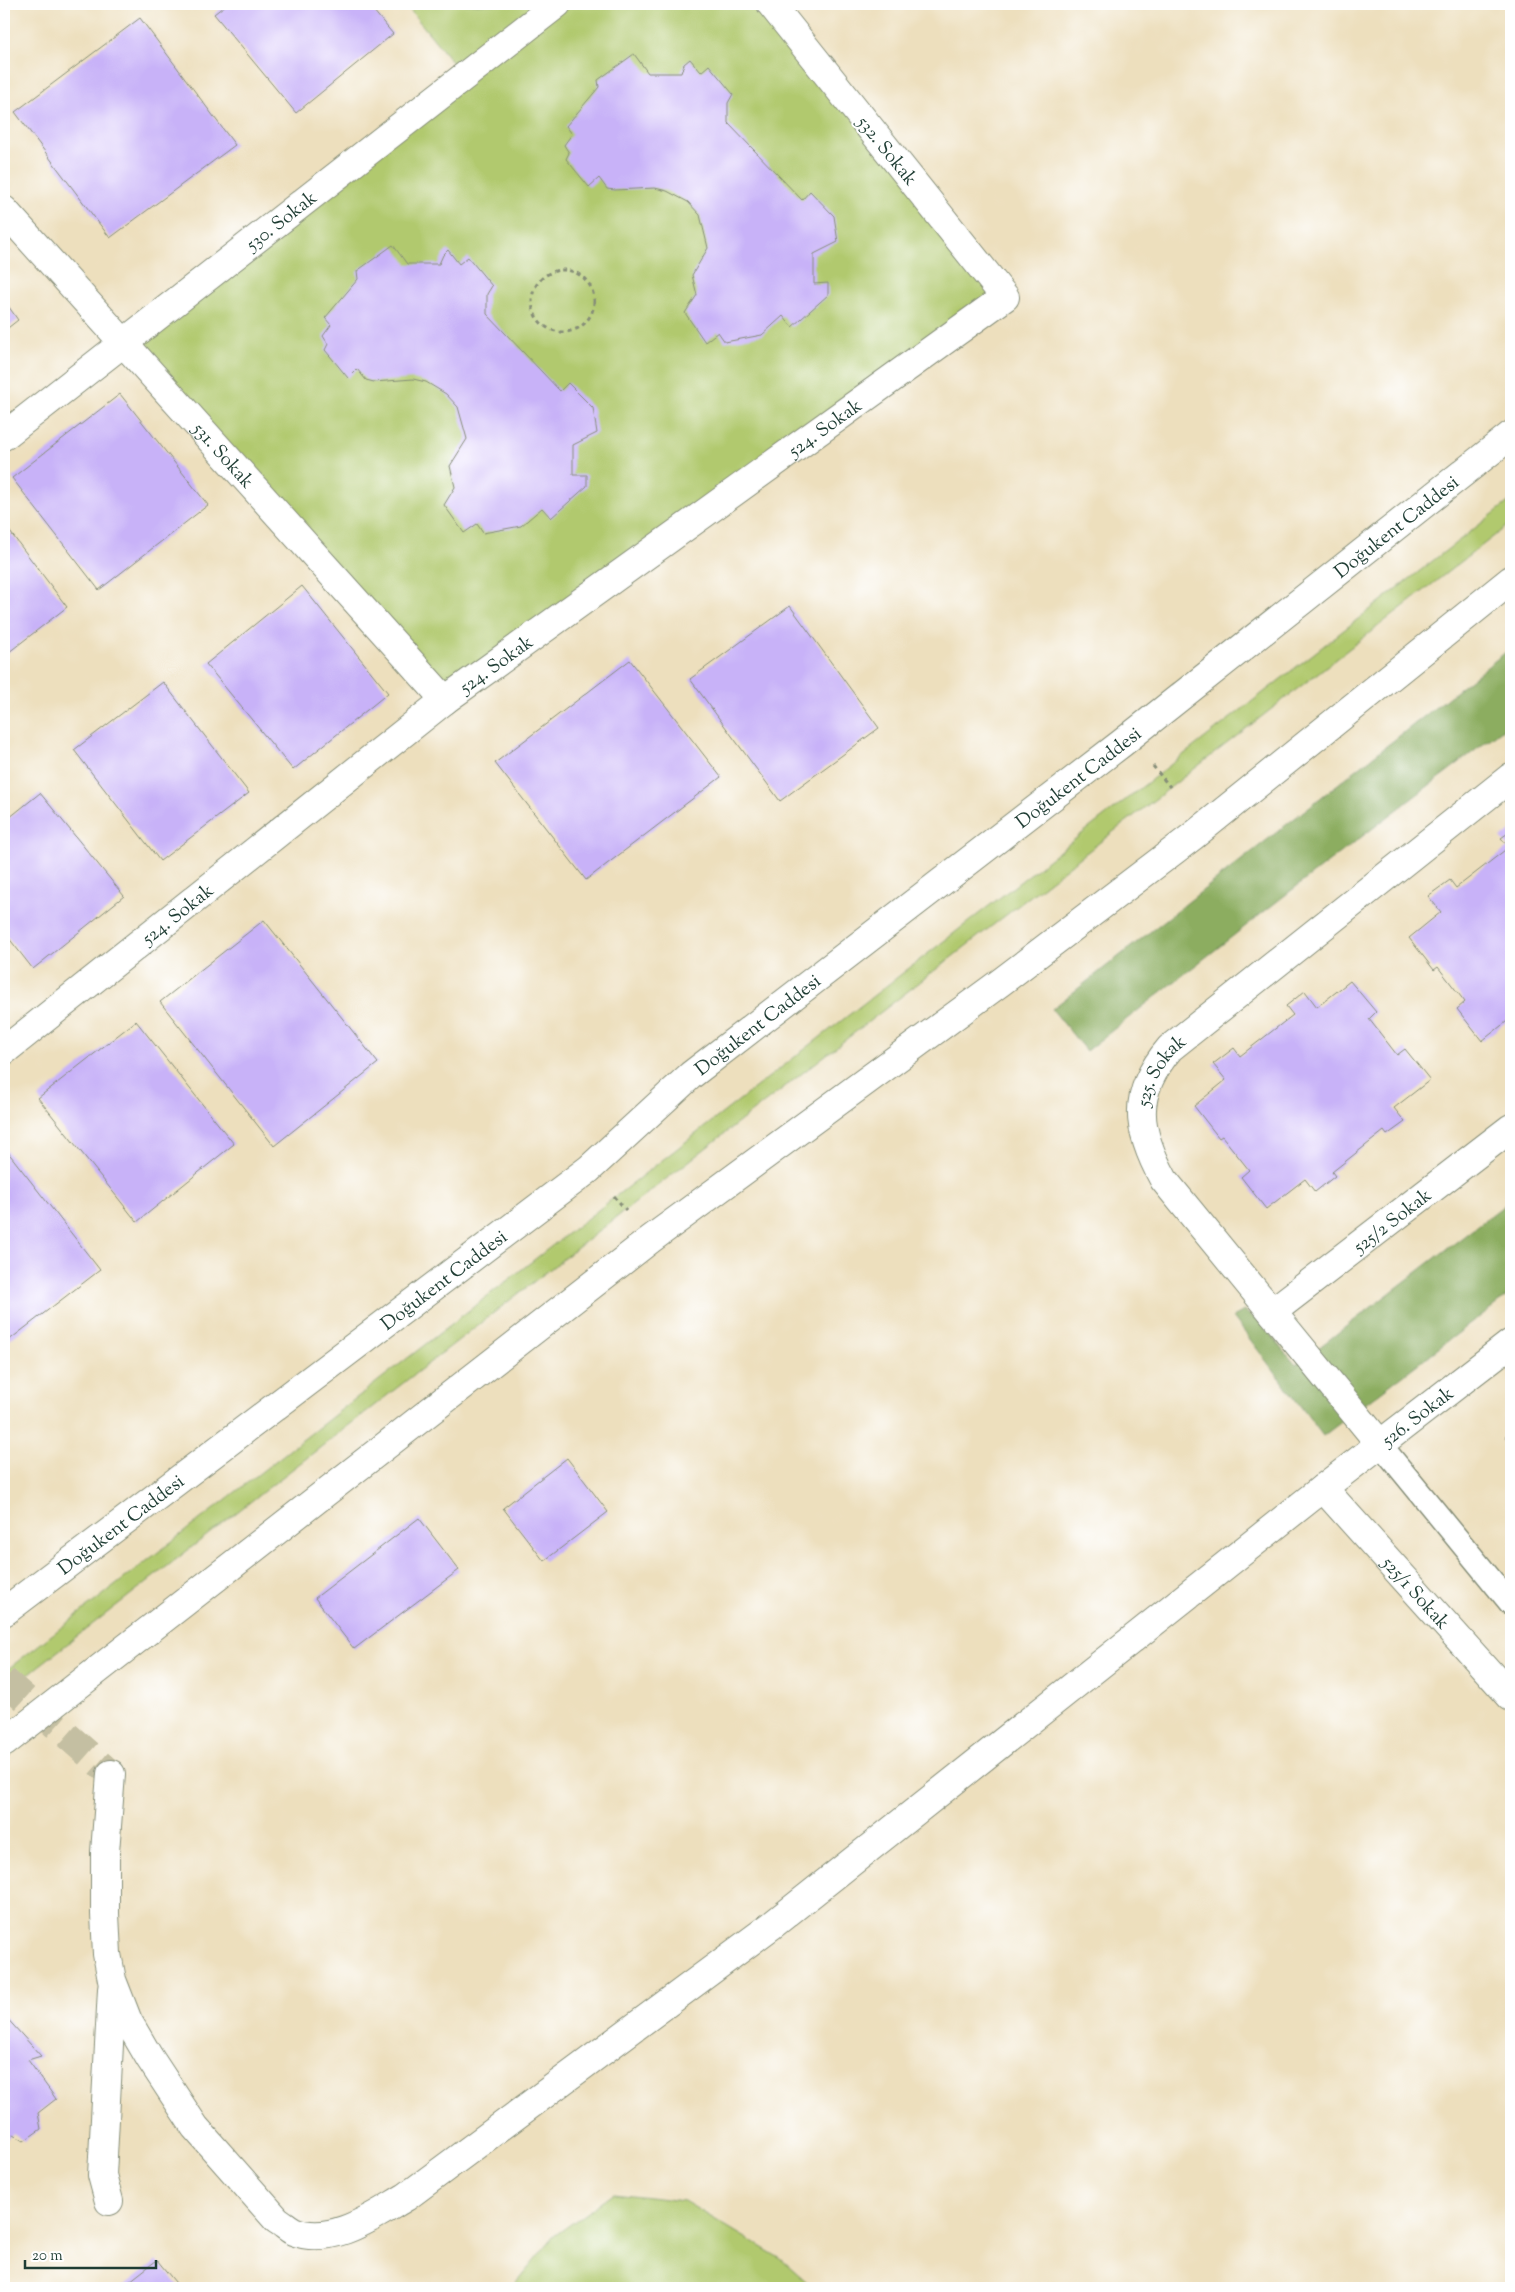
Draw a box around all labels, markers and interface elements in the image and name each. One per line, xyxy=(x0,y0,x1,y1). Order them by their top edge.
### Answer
street label: 532. Sokak xyxy=(849,110,923,193)
street label: 530. Sokak xyxy=(240,185,324,259)
street label: 524. Sokak xyxy=(783,393,869,465)
street label: 531. Sokak xyxy=(185,416,260,496)
street label: Doğukent Caddesi xyxy=(1329,470,1466,586)
street label: 524. Sokak xyxy=(454,629,540,702)
street label: Doğukent Caddesi xyxy=(1011,722,1148,836)
street label: 524. Sokak xyxy=(136,878,221,953)
street label: Doğukent Caddesi xyxy=(690,969,827,1083)
street label: 525. Sokak xyxy=(1131,1029,1193,1109)
street label: 525/2 Sokak xyxy=(1348,1183,1439,1261)
street label: Doğukent Caddesi xyxy=(376,1225,514,1338)
street label: 526. Sokak xyxy=(1376,1381,1461,1455)
street label: Doğukent Caddesi xyxy=(53,1469,191,1583)
street label: 525/1 Sokak xyxy=(1374,1550,1455,1637)
scale bar xyxy=(25,2237,156,2269)
text: 20 m xyxy=(32,2246,63,2267)

